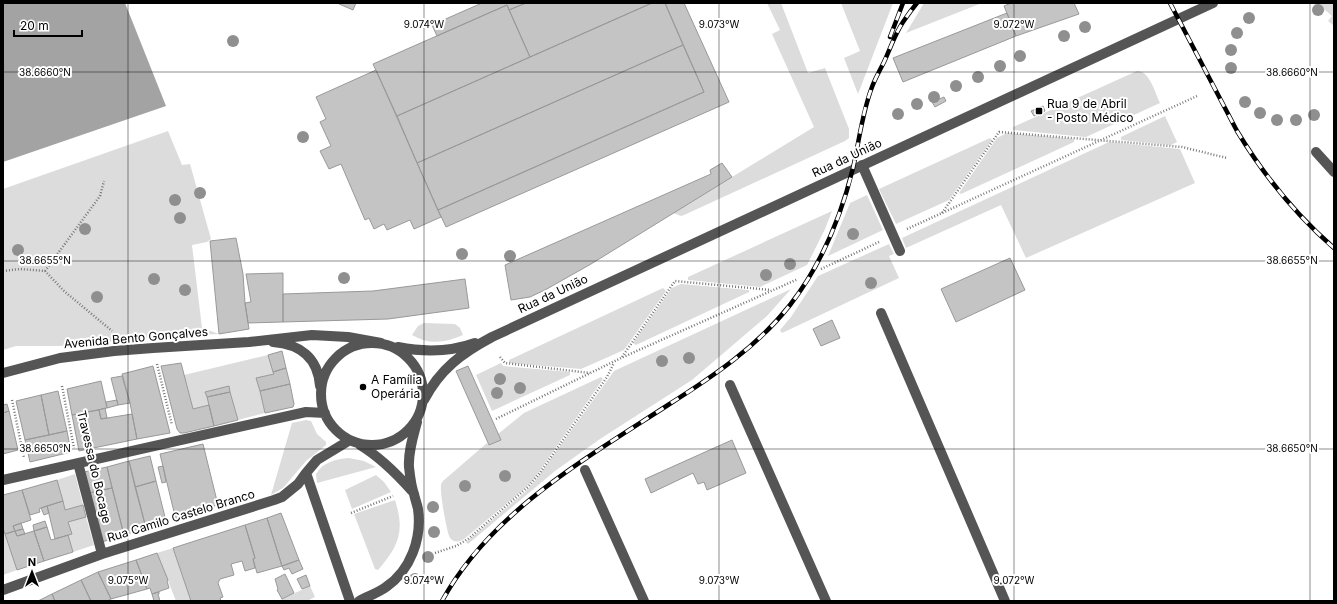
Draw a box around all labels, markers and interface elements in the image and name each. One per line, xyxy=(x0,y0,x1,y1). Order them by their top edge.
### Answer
scale bar xyxy=(14,12,82,38)
text: 20 m xyxy=(20,18,49,33)
text: 9.074°W xyxy=(404,18,444,30)
text: 9.073°W xyxy=(699,18,739,30)
text: 9.072°W xyxy=(994,18,1035,30)
text: 38.6660°N xyxy=(19,66,71,78)
text: 38.6660°N xyxy=(1266,66,1318,78)
place label: Rua 9 de Abril - Posto Médico xyxy=(1047,96,1134,125)
marker: Rua 9 de Abril - Posto Médico xyxy=(1034,106,1044,116)
street label: Rua da União xyxy=(810,135,884,180)
text: 38.6655°N xyxy=(19,254,71,266)
text: 38.6655°N xyxy=(1266,254,1318,266)
street label: Rua da União xyxy=(516,271,590,316)
street label: Avenida Bento Gonçalves xyxy=(63,324,209,351)
place label: A Família Operária xyxy=(371,372,422,401)
marker: A Família Operária xyxy=(358,382,368,392)
street label: Travessa do Bocage xyxy=(74,409,115,525)
text: 38.6650°N xyxy=(19,442,71,454)
text: 38.6650°N xyxy=(1266,442,1318,454)
street label: Rua Camilo Castelo Branco xyxy=(105,486,257,545)
north arrow xyxy=(12,552,52,592)
text: N xyxy=(28,555,36,569)
text: 9.075°W xyxy=(108,574,149,586)
text: 9.074°W xyxy=(404,574,444,586)
text: 9.073°W xyxy=(699,574,739,586)
text: 9.072°W xyxy=(994,574,1035,586)

